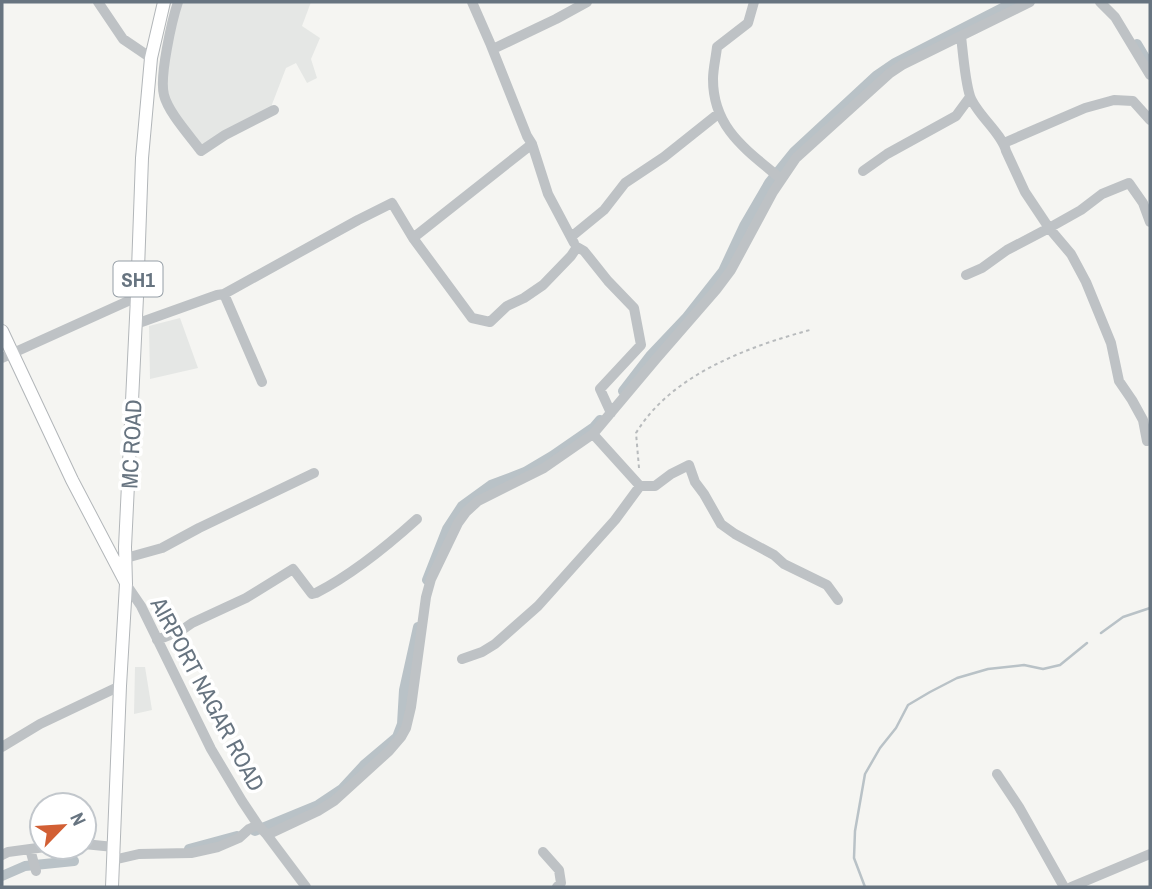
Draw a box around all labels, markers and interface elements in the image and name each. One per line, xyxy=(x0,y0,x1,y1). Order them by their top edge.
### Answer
road number: SH1 xyxy=(114,262,162,296)
street label: MC ROAD xyxy=(113,399,149,489)
street label: AIRPORT NAGAR ROAD xyxy=(143,591,272,796)
north arrow xyxy=(28,791,98,861)
text: N xyxy=(64,808,93,829)

